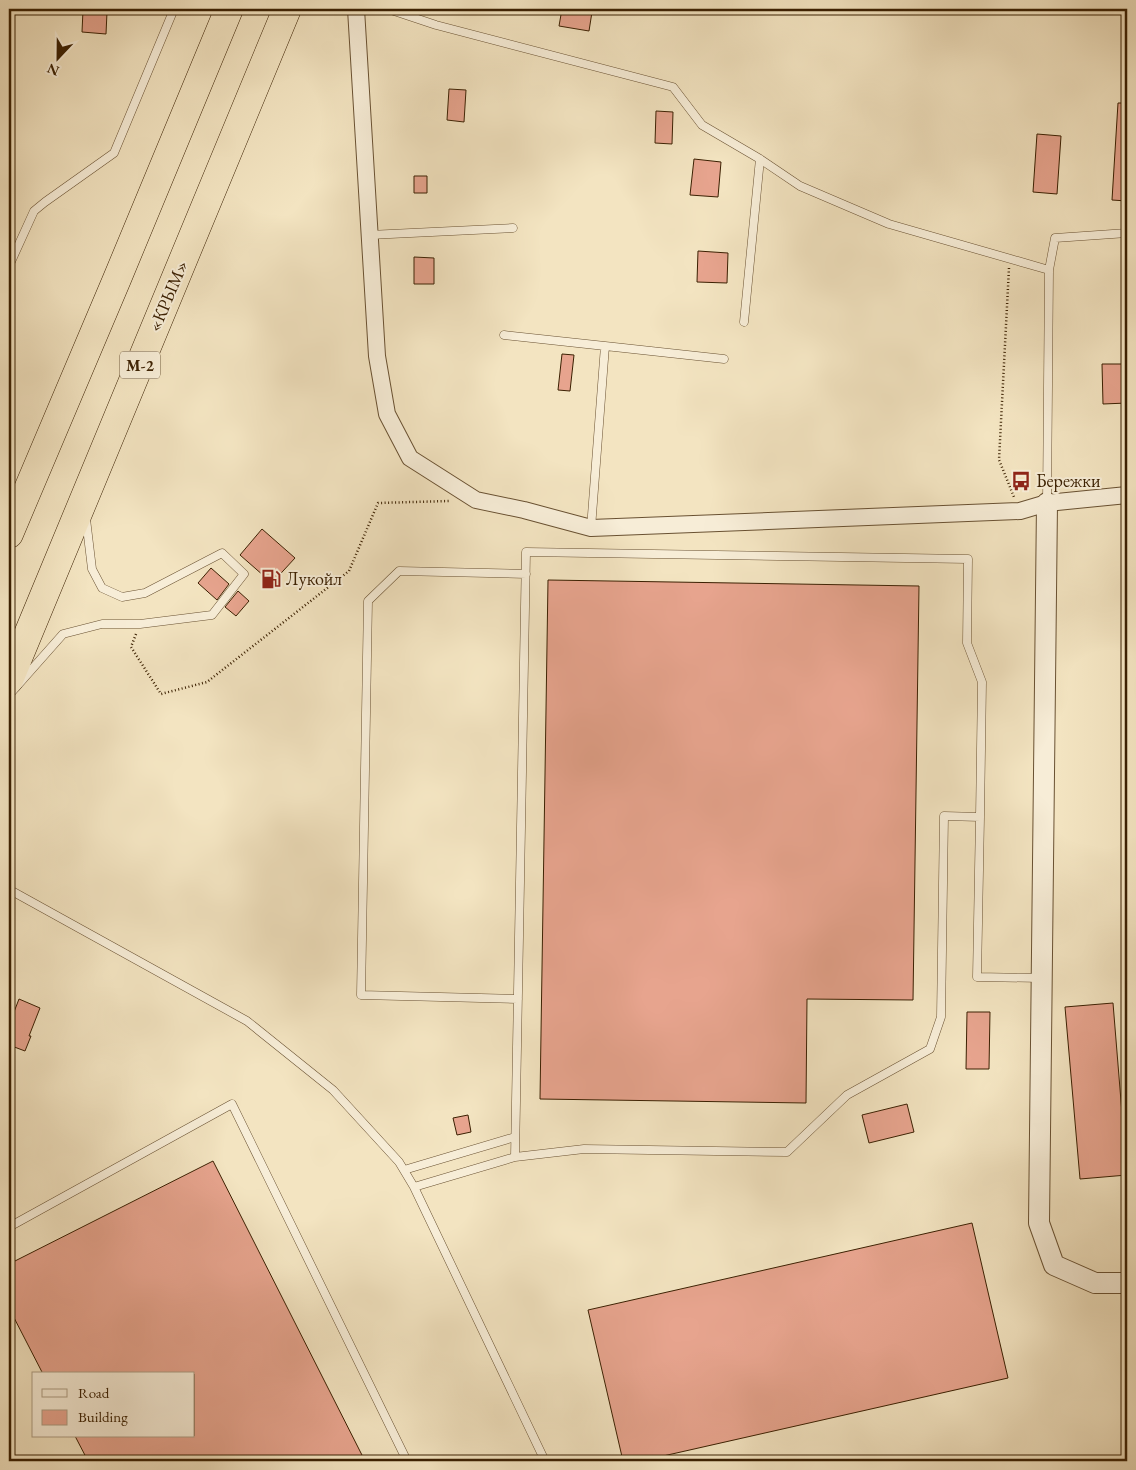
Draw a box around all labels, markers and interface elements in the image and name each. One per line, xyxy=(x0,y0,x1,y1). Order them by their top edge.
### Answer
north arrow xyxy=(32,32,82,82)
text: N xyxy=(44,59,62,81)
street label: «КРЫМ» xyxy=(142,257,193,335)
road number: М-2 xyxy=(120,352,160,378)
place label: Бережки xyxy=(1036,469,1101,492)
bus stop icon: Бережки xyxy=(1010,470,1032,492)
place label: Лукойл xyxy=(286,567,342,590)
fuel station icon: Лукойл xyxy=(260,568,282,590)
legend xyxy=(32,1372,195,1438)
text: Road xyxy=(78,1383,110,1402)
text: Building xyxy=(78,1407,128,1426)

